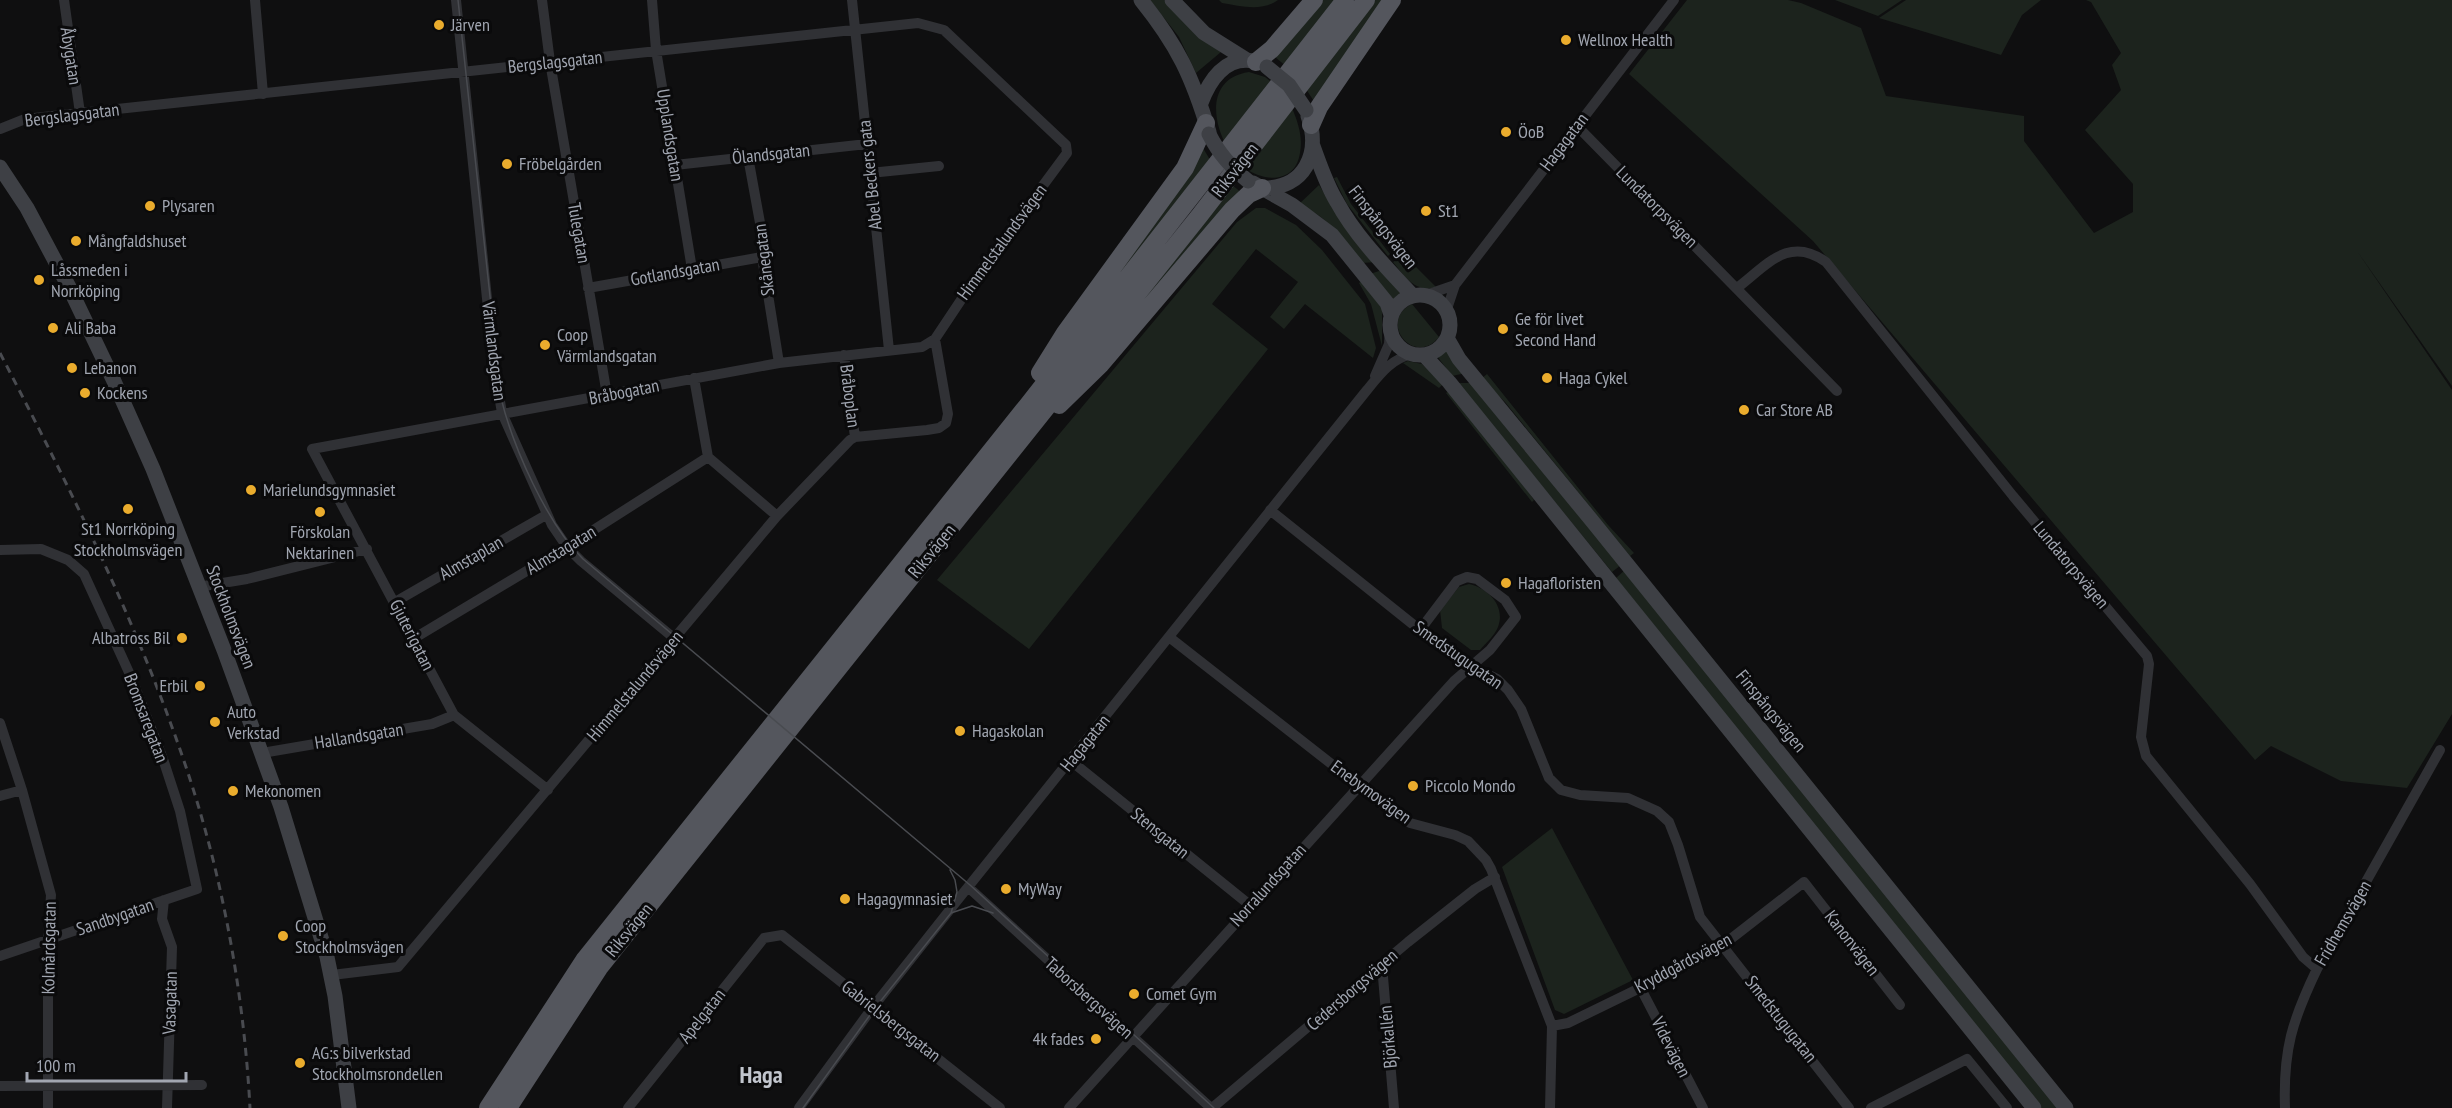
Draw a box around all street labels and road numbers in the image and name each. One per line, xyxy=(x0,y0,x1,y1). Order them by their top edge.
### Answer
street label: Åbygatan xyxy=(56,26,87,86)
street label: Bergslagsgatan xyxy=(507,45,603,78)
street label: Upplandsgatan xyxy=(652,87,689,183)
street label: Bergslagsgatan xyxy=(23,97,120,132)
street label: Hagagatan xyxy=(1534,108,1593,175)
street label: Abel Beckers gata xyxy=(852,119,887,231)
street label: Ölandsgatan xyxy=(731,138,811,169)
street label: Riksvägen xyxy=(1206,138,1263,202)
street label: Lundatorpsvägen xyxy=(1612,161,1703,252)
street label: Himmelstalundsvägen xyxy=(952,179,1051,304)
street label: Finspångsvägen xyxy=(1344,180,1423,273)
street label: Tulegatan xyxy=(563,201,596,265)
street label: Skånegatan xyxy=(748,223,779,297)
street label: Gotlandsgatan xyxy=(629,252,721,291)
street label: Värmlandsgatan xyxy=(477,299,512,402)
street label: Bråboplan xyxy=(835,363,866,429)
street label: Bråbogatan xyxy=(587,373,661,410)
street label: Lundatorpsvägen xyxy=(2028,516,2114,613)
street label: Riksvägen xyxy=(903,519,960,582)
street label: Almstagatan xyxy=(522,520,600,579)
street label: Almstaplan xyxy=(435,530,507,585)
street label: Stockholmsvägen xyxy=(201,562,262,672)
street label: Gjuterigatan xyxy=(385,595,440,674)
street label: Smedstugugatan xyxy=(1409,615,1508,694)
street label: Himmelstalundsvägen xyxy=(581,625,688,746)
street label: Finspångsvägen xyxy=(1731,665,1812,757)
street label: Bromsaregatan xyxy=(119,670,174,766)
street label: Hagagatan xyxy=(1055,709,1115,776)
street label: Hallandsgatan xyxy=(313,717,405,754)
street label: Enebymovägen xyxy=(1326,755,1416,829)
street label: Stensgatan xyxy=(1126,802,1194,863)
street label: Norralundsgatan xyxy=(1225,839,1311,931)
street label: Fridhemsvägen xyxy=(2309,876,2376,969)
street label: Sandbygatan xyxy=(73,893,156,940)
street label: Riksvägen xyxy=(600,898,657,961)
street label: Kolmårdsgatan xyxy=(36,901,61,995)
street label: Kanonvägen xyxy=(1820,905,1885,980)
street label: Kryddgårdsvägen xyxy=(1630,927,1735,998)
street label: Cedersborgsvägen xyxy=(1301,944,1402,1035)
street label: Taborsbergsvägen xyxy=(1040,952,1139,1044)
street label: Vasagatan xyxy=(157,971,182,1036)
street label: Smedstugugatan xyxy=(1740,971,1823,1067)
street label: Gabrielsbergsgatan xyxy=(837,975,945,1066)
street label: Apelgatan xyxy=(673,984,730,1048)
street label: Björkallén xyxy=(1373,1005,1402,1069)
street label: Videvägen xyxy=(1646,1012,1696,1081)

